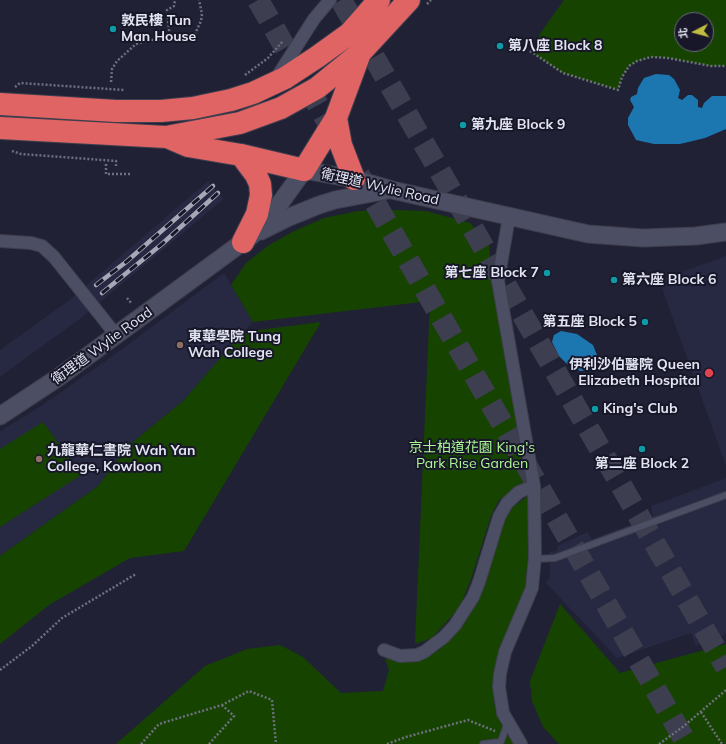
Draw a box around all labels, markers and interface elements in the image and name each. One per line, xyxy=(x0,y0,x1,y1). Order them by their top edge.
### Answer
north arrow xyxy=(674,12,714,52)
place label: 敦民樓 Tun Man House xyxy=(121,13,196,46)
marker: 敦民樓 Tun Man House xyxy=(108,24,118,34)
text: 北 xyxy=(676,27,691,39)
place label: 第八座 Block 8 xyxy=(508,38,602,54)
marker: 第八座 Block 8 xyxy=(495,41,505,51)
place label: 第九座 Block 9 xyxy=(471,117,565,133)
marker: 第九座 Block 9 xyxy=(458,120,468,130)
street label: 衛理道 Wylie Road xyxy=(319,165,441,209)
place label: 第七座 Block 7 xyxy=(445,265,539,281)
marker: 第七座 Block 7 xyxy=(542,268,552,278)
place label: 第六座 Block 6 xyxy=(622,272,716,288)
marker: 第六座 Block 6 xyxy=(609,275,619,285)
street label: 衛理道 Wylie Road xyxy=(48,304,156,388)
place label: 第五座 Block 5 xyxy=(543,314,637,330)
marker: 第五座 Block 5 xyxy=(640,317,650,327)
place label: 東華學院 Tung Wah College xyxy=(188,329,281,362)
marker: 東華學院 Tung Wah College xyxy=(175,340,185,350)
place label: 伊利沙伯醫院 Queen Elizabeth Hospital xyxy=(569,357,700,390)
marker: 伊利沙伯醫院 Queen Elizabeth Hospital xyxy=(703,367,715,379)
place label: King's Club xyxy=(603,401,678,417)
marker: King's Club xyxy=(590,404,600,414)
park label: 京士柏道花園 King's Park Rise Garden xyxy=(409,440,535,472)
place label: 九龍華仁書院 Wah Yan College, Kowloon xyxy=(47,443,195,476)
marker: 第二座 Block 2 xyxy=(637,444,647,454)
marker: 九龍華仁書院 Wah Yan College, Kowloon xyxy=(34,454,44,464)
place label: 第二座 Block 2 xyxy=(595,456,689,472)

